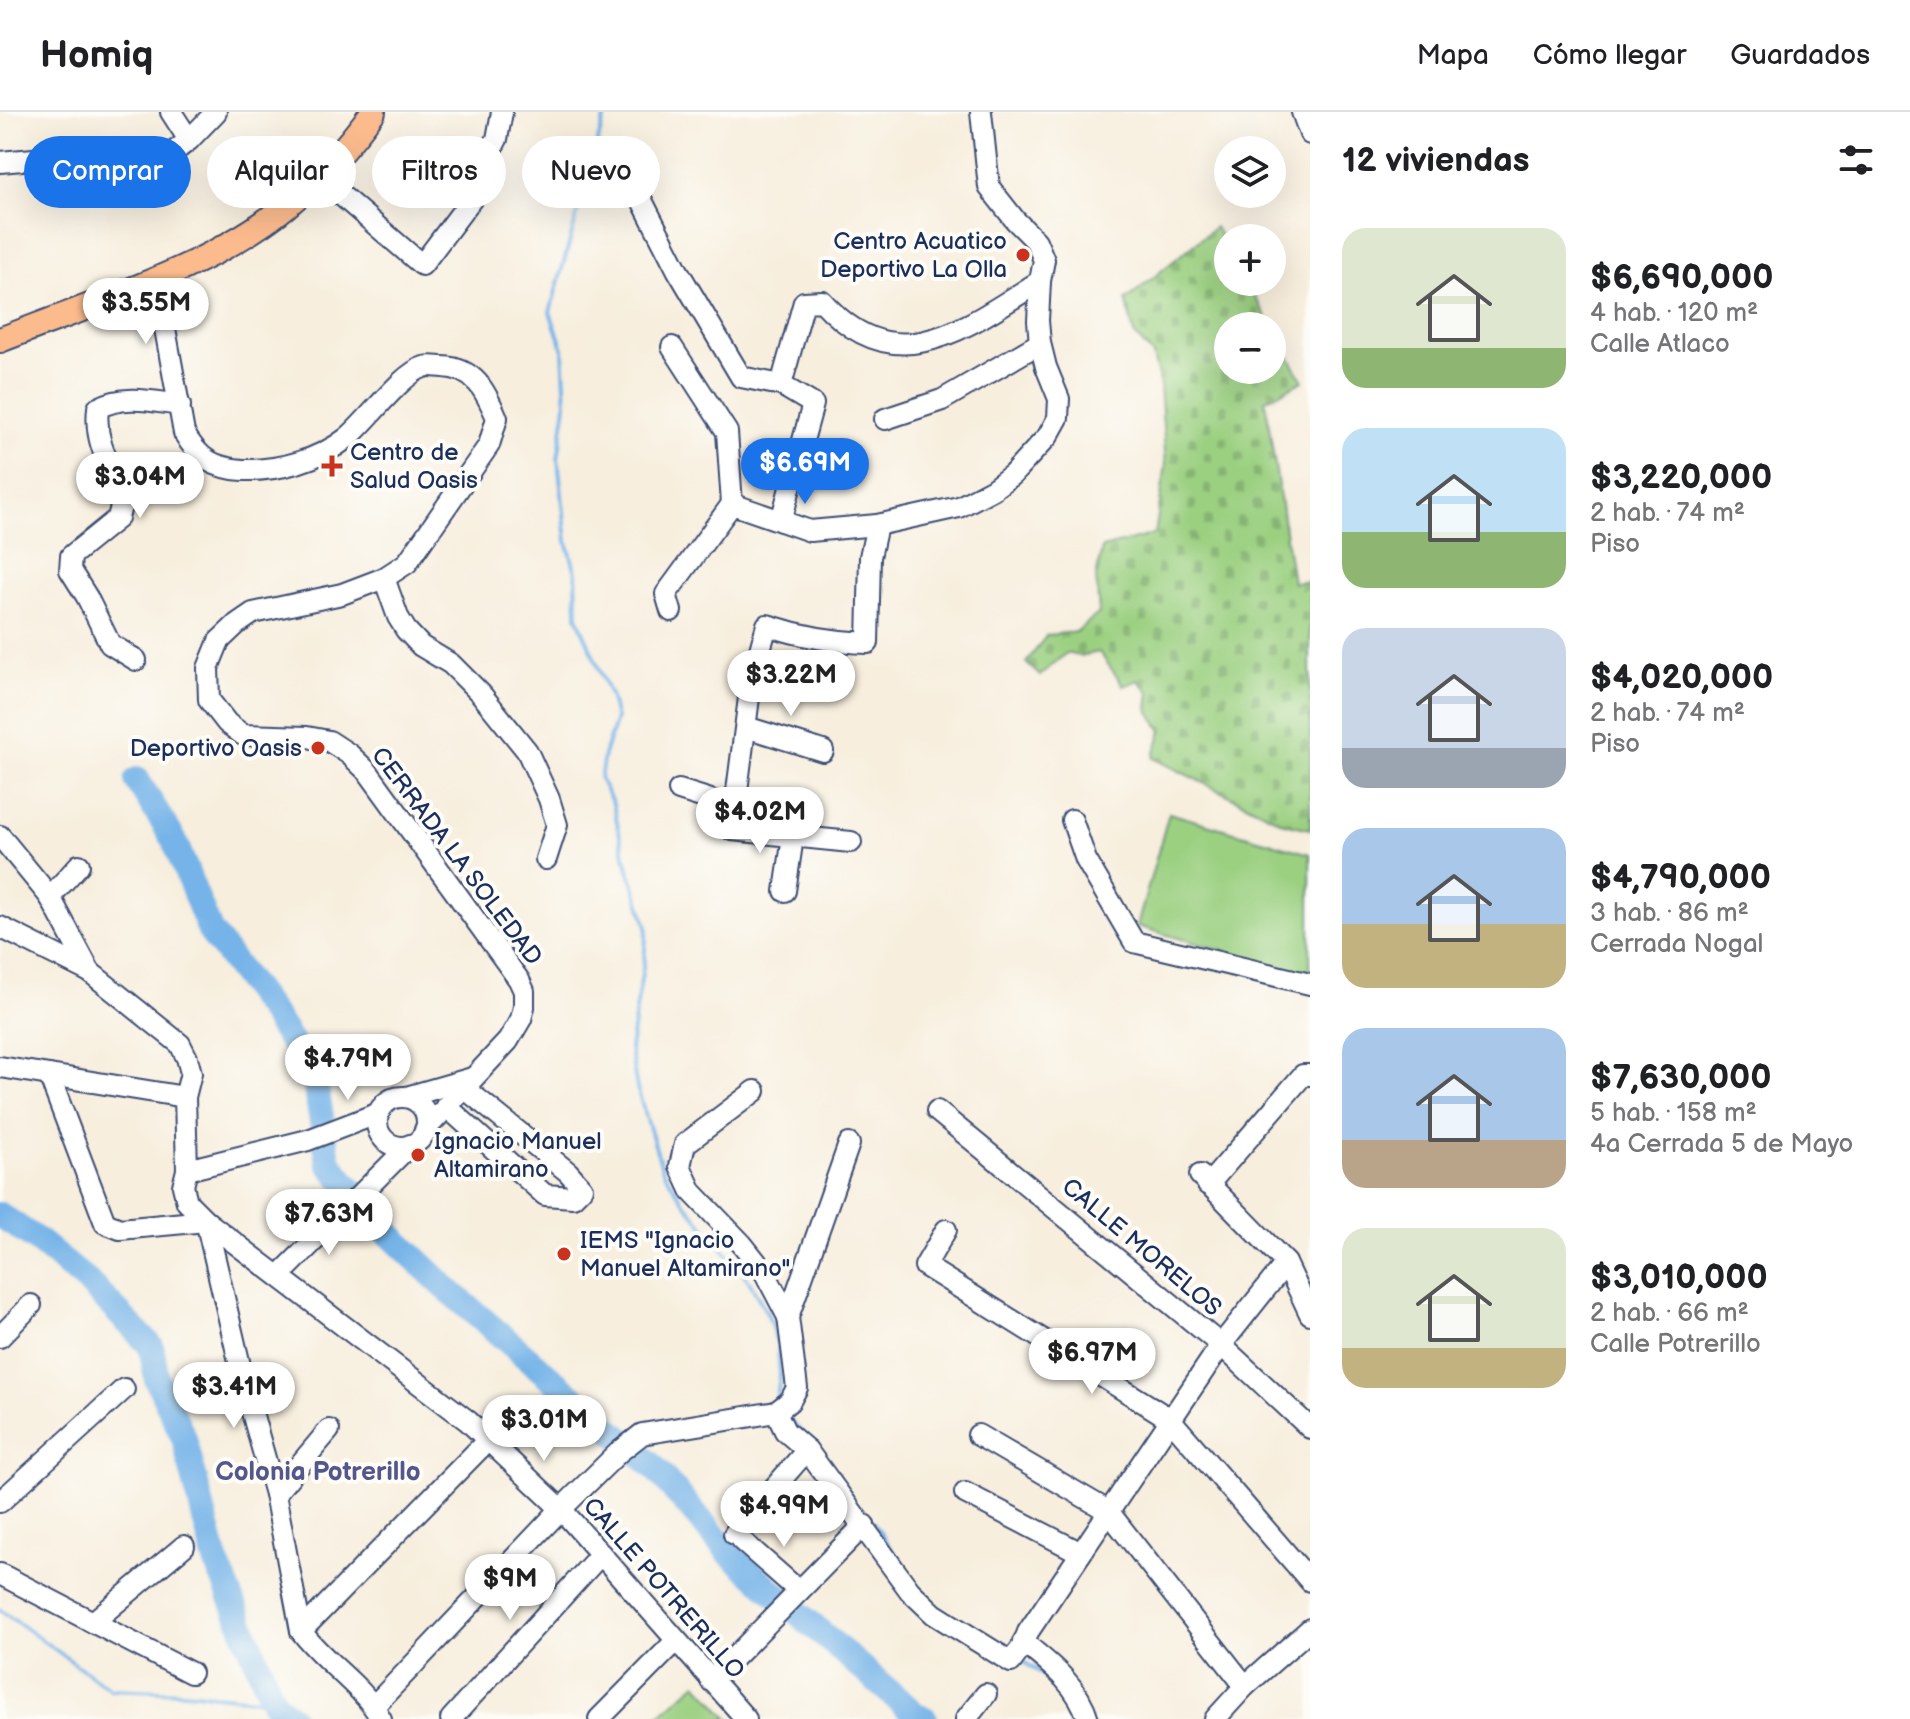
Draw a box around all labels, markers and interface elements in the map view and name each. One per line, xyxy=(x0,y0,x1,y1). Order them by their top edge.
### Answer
text: Homiq xyxy=(40,33,153,78)
text: Mapa xyxy=(1417,39,1489,72)
text: Cómo llegar xyxy=(1533,39,1686,72)
text: Guardados xyxy=(1730,39,1870,72)
chip: Comprar xyxy=(24,136,191,208)
chip: Alquilar xyxy=(207,136,356,208)
chip: Filtros xyxy=(372,136,506,208)
chip: Nuevo xyxy=(522,136,660,208)
map controls xyxy=(1214,136,1286,384)
button: layers xyxy=(1214,136,1286,208)
icon: filters xyxy=(1834,138,1878,182)
text: 12 viviendas xyxy=(1342,140,1529,181)
button: + xyxy=(1214,224,1286,296)
place label: Centro Acuatico Deportivo La Olla xyxy=(820,227,1007,284)
marker: Centro Acuatico Deportivo La Olla xyxy=(1014,246,1032,264)
text: $6,690,000 xyxy=(1590,257,1773,298)
icon: home xyxy=(1406,260,1502,356)
pin: $3.55M xyxy=(81,278,211,346)
text: $3.55M xyxy=(101,288,191,319)
text: 4 hab. · 120 m² xyxy=(1590,298,1758,329)
button: − xyxy=(1214,312,1286,384)
text: Calle Atlaco xyxy=(1590,329,1730,360)
place label: Centro de Salud Oasis xyxy=(350,438,478,495)
pin: $6.69M xyxy=(740,438,870,506)
text: $6.69M xyxy=(759,448,851,479)
pin: $3.04M xyxy=(75,452,205,520)
marker: Centro de Salud Oasis xyxy=(321,455,343,477)
text: $3,220,000 xyxy=(1590,457,1772,498)
icon: home xyxy=(1406,460,1502,556)
text: $3.04M xyxy=(94,462,186,493)
text: 2 hab. · 74 m² xyxy=(1590,498,1745,529)
text: Piso xyxy=(1590,529,1640,560)
pin: $3.22M xyxy=(726,650,856,718)
text: $4,020,000 xyxy=(1590,657,1773,698)
text: $3.22M xyxy=(745,660,837,691)
icon: home xyxy=(1406,660,1502,756)
text: 2 hab. · 74 m² xyxy=(1590,698,1745,729)
text: Piso xyxy=(1590,729,1640,760)
place label: Deportivo Oasis xyxy=(130,734,302,763)
marker: Deportivo Oasis xyxy=(309,739,327,757)
street label: CERRADA LA SOLEDAD xyxy=(365,742,548,971)
pin: $4.02M xyxy=(695,787,825,855)
text: $4.02M xyxy=(714,797,806,828)
text: $4,790,000 xyxy=(1590,857,1771,898)
icon: home xyxy=(1406,860,1502,956)
text: 3 hab. · 86 m² xyxy=(1590,898,1749,929)
text: Cerrada Nogal xyxy=(1590,929,1763,960)
pin: $4.79M xyxy=(283,1034,413,1102)
text: $4.79M xyxy=(303,1044,393,1075)
text: $7,630,000 xyxy=(1590,1057,1771,1098)
icon: home xyxy=(1406,1060,1502,1156)
text: 5 hab. · 158 m² xyxy=(1590,1098,1757,1129)
place label: Ignacio Manuel Altamirano xyxy=(434,1127,602,1184)
text: 4a Cerrada 5 de Mayo xyxy=(1590,1129,1853,1160)
marker: Ignacio Manuel Altamirano xyxy=(409,1146,427,1164)
street label: CALLE MORELOS xyxy=(1056,1172,1227,1323)
pin: $7.63M xyxy=(264,1189,394,1257)
text: $7.63M xyxy=(284,1199,374,1230)
place label: IEMS "Ignacio Manuel Altamirano" xyxy=(580,1226,790,1283)
marker: IEMS "Ignacio Manuel Altamirano" xyxy=(555,1245,573,1263)
text: $3,010,000 xyxy=(1590,1257,1768,1298)
icon: home xyxy=(1406,1260,1502,1356)
text: 2 hab. · 66 m² xyxy=(1590,1298,1749,1329)
pin: $6.97M xyxy=(1027,1328,1157,1396)
text: Calle Potrerillo xyxy=(1590,1329,1761,1360)
text: $6.97M xyxy=(1047,1338,1137,1369)
pin: $3.41M xyxy=(169,1362,299,1430)
text: $3.41M xyxy=(191,1372,277,1403)
pin: $3.01M xyxy=(479,1395,609,1463)
text: $3.01M xyxy=(500,1405,588,1436)
district label: Colonia Potrerillo xyxy=(215,1457,421,1488)
pin: $4.99M xyxy=(719,1481,849,1549)
text: $4.99M xyxy=(738,1491,830,1522)
street label: CALLE POTRERILLO xyxy=(577,1492,750,1685)
pin: $9M xyxy=(471,1554,549,1622)
text: $9M xyxy=(483,1564,537,1595)

